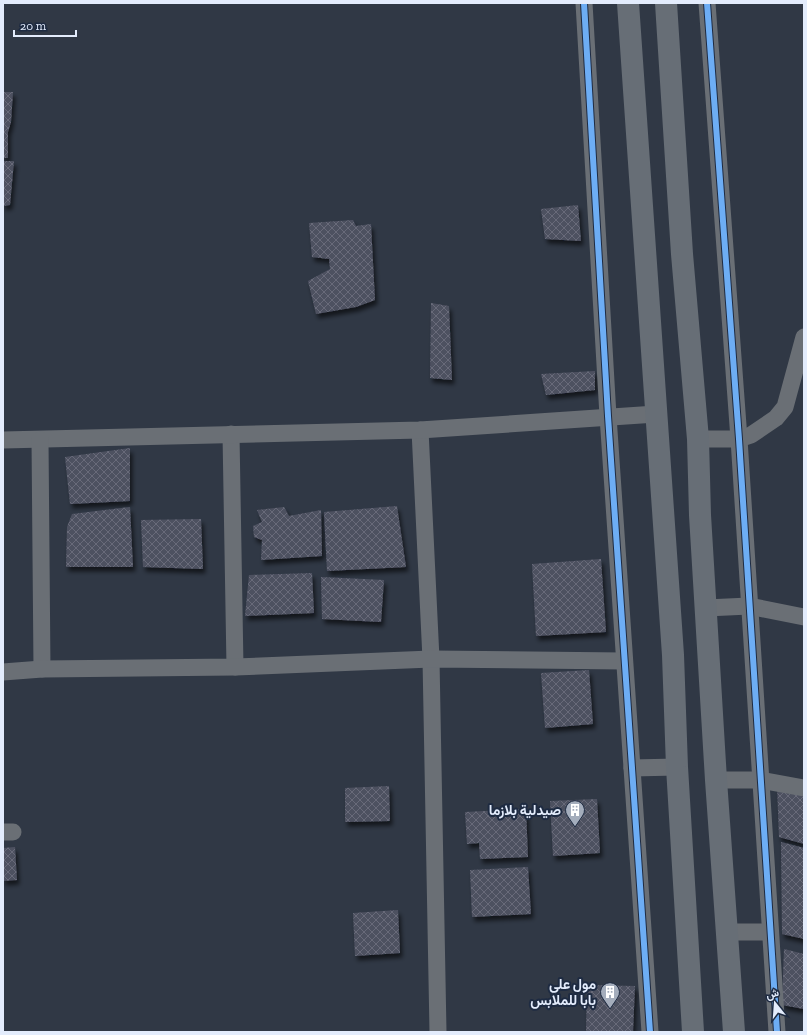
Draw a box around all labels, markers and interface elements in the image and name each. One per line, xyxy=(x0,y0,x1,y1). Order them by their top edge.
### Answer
scale bar xyxy=(14,12,76,38)
text: 20 m xyxy=(20,19,47,33)
building icon: صيدلية بلازما xyxy=(564,799,586,827)
place label: صيدلية بلازما xyxy=(489,802,561,819)
place label: مول علي بابا للملابس xyxy=(530,976,596,1009)
building icon: مول علي بابا للملابس xyxy=(599,981,621,1009)
north arrow xyxy=(755,983,795,1023)
text: ش xyxy=(764,986,780,1002)

